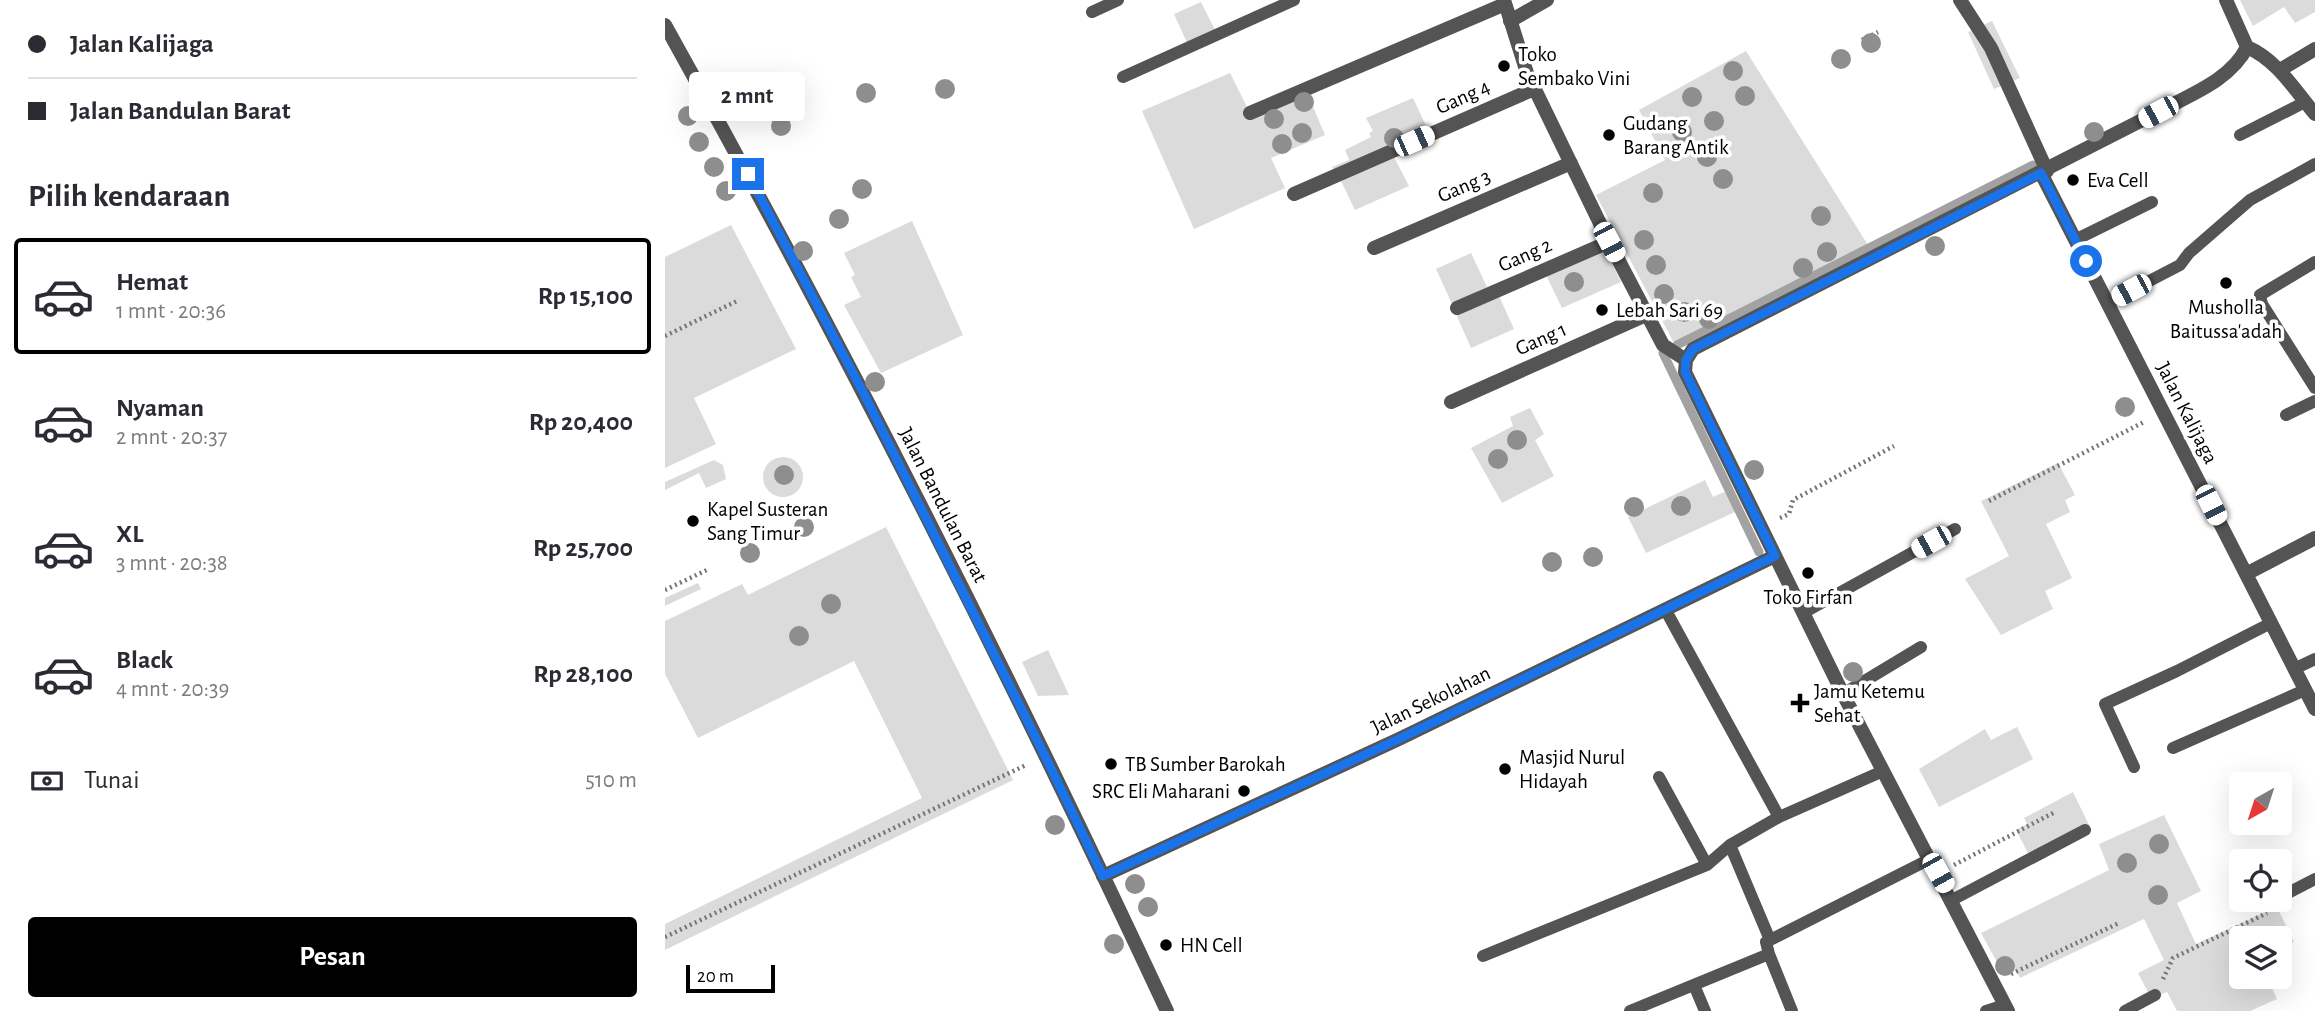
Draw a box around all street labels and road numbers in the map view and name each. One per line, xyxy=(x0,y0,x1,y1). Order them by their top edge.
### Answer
street label: Gang 4 xyxy=(1433,76,1493,118)
street label: Gang 3 xyxy=(1435,166,1493,206)
street label: Gang 2 xyxy=(1495,234,1555,276)
street label: Gang 1 xyxy=(1512,318,1570,360)
street label: Jalan Kalijaga xyxy=(2152,359,2222,467)
street label: Jalan Bandulan Barat xyxy=(895,424,991,586)
street label: Jalan Sekolahan xyxy=(1368,662,1494,738)

